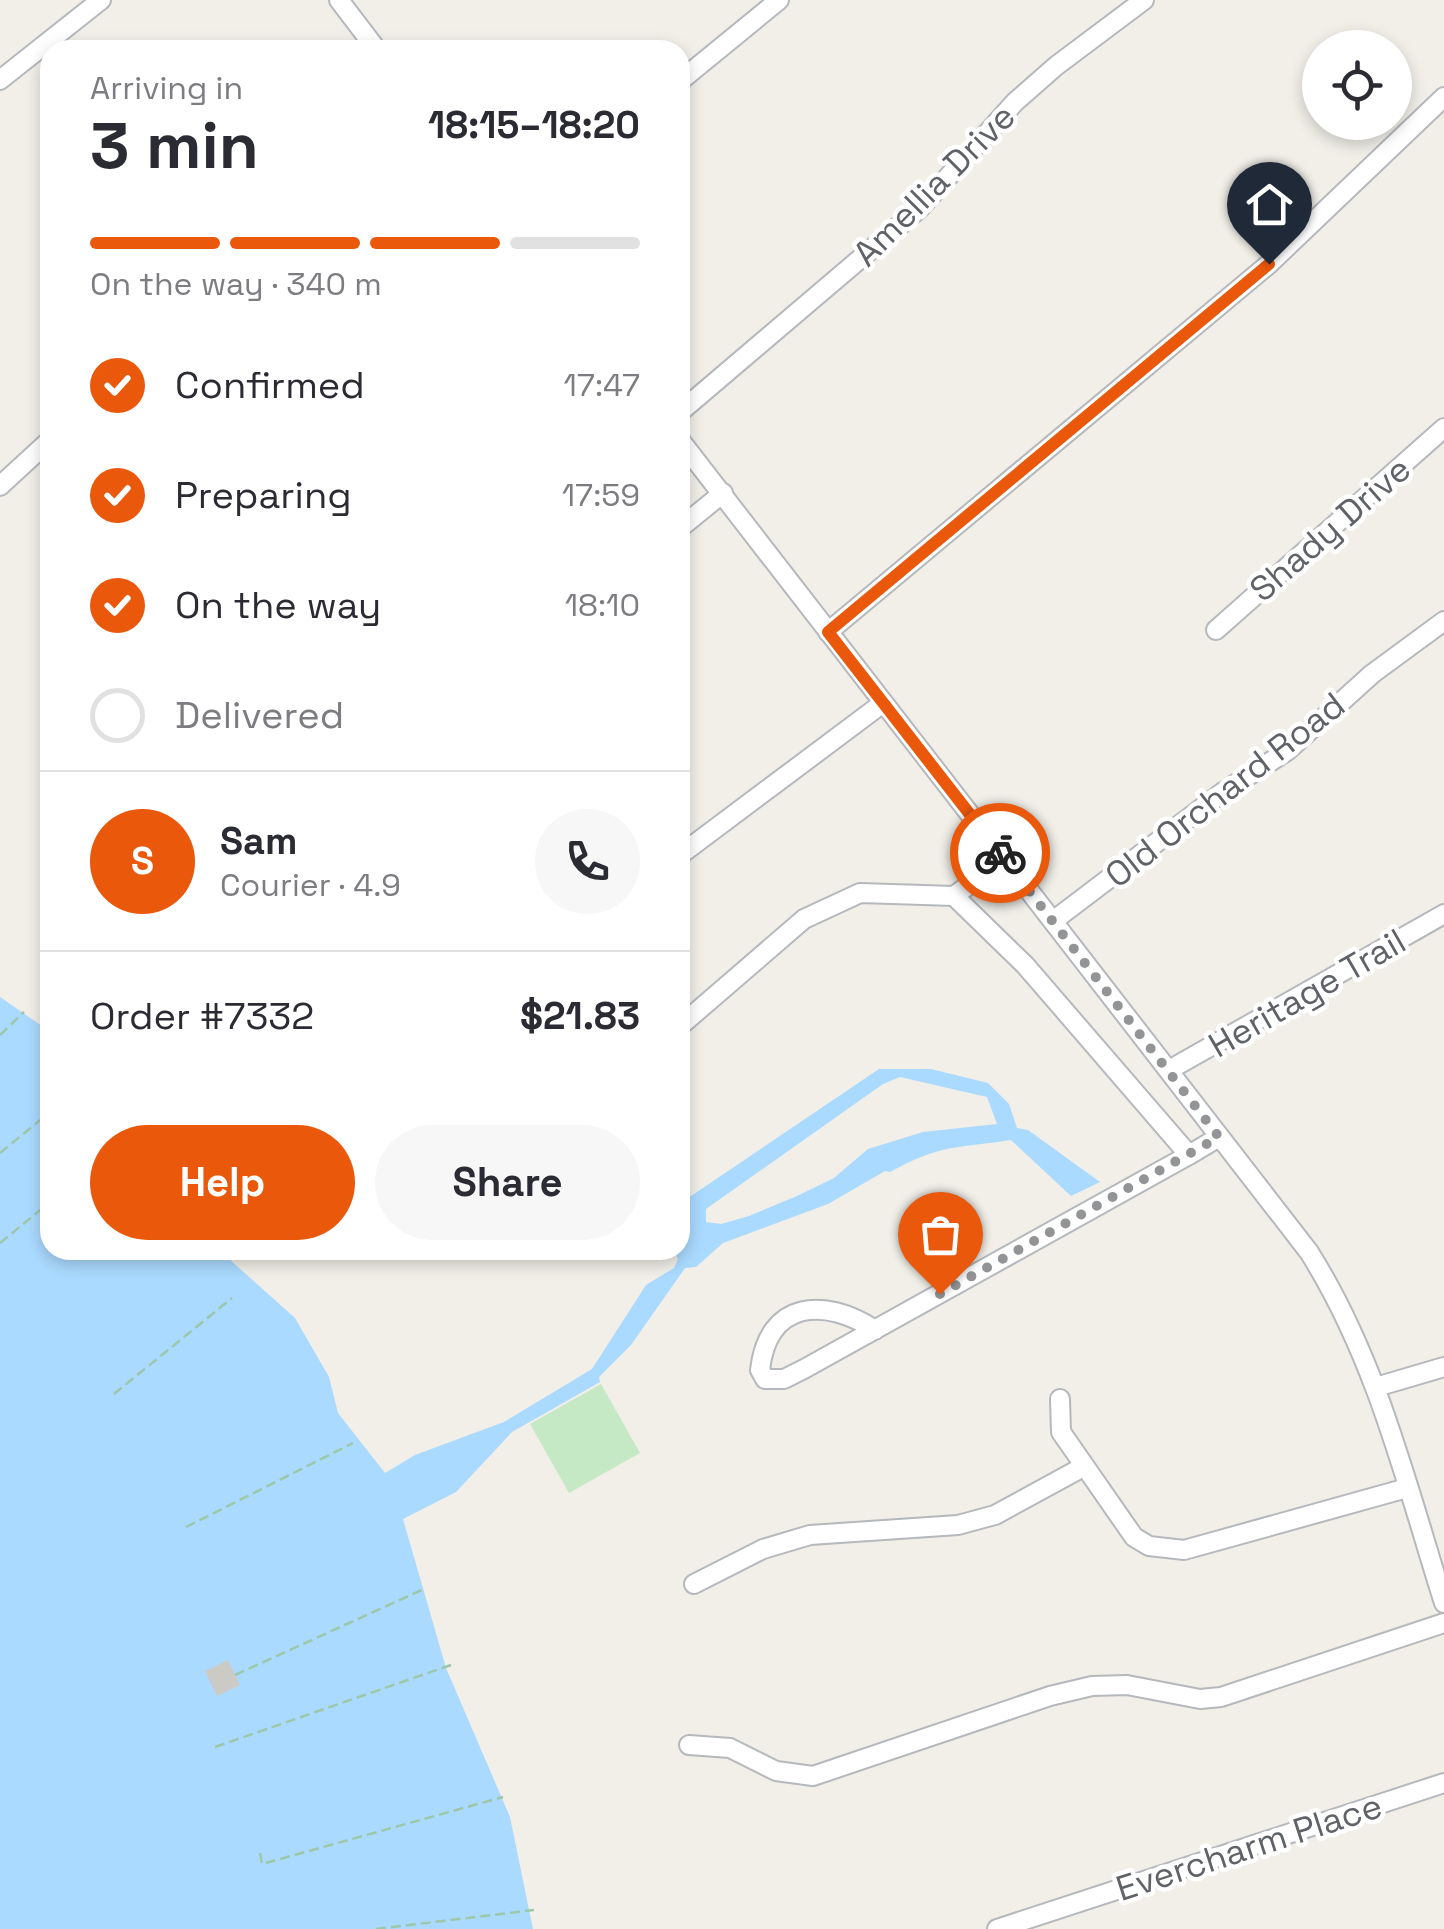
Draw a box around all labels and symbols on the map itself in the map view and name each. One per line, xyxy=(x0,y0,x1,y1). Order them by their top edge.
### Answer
street label: Amellia Drive xyxy=(844,95,1024,275)
pin xyxy=(1227,162,1312,265)
street label: Shady Drive xyxy=(1240,447,1420,611)
street label: Old Orchard Road xyxy=(1096,683,1354,897)
courier xyxy=(950,803,1050,903)
street label: Heritage Trail xyxy=(1201,919,1413,1067)
pin xyxy=(898,1192,983,1295)
street label: Evercharm Place xyxy=(1111,1783,1387,1911)

